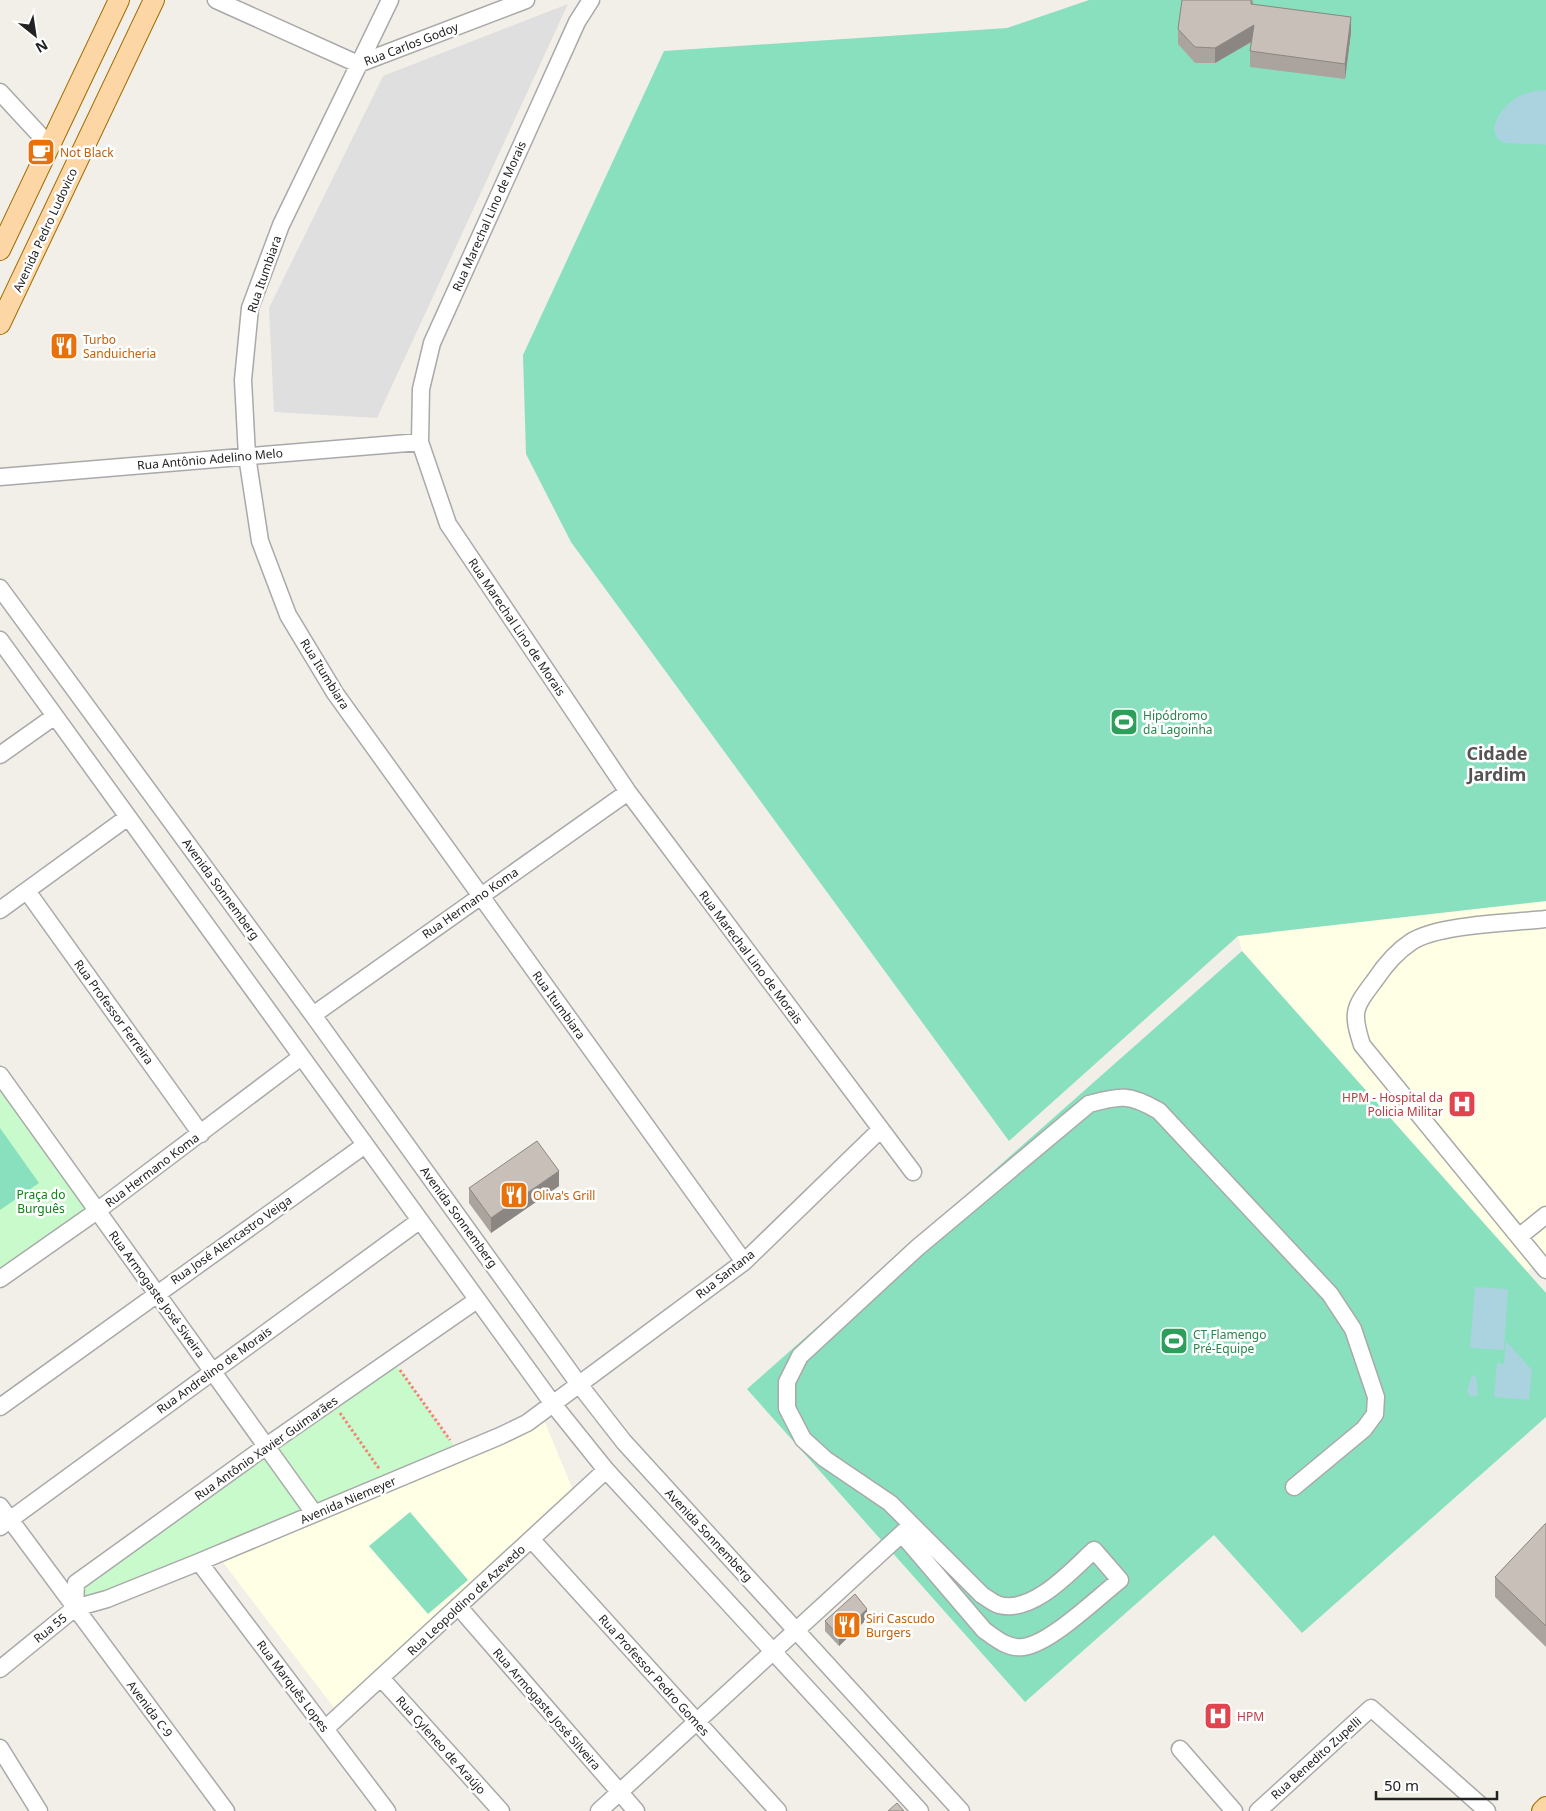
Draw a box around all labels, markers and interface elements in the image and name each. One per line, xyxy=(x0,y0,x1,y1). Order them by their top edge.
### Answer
north arrow xyxy=(10,10,60,60)
street label: Rua Carlos Godoy xyxy=(361,18,461,70)
text: N xyxy=(32,36,51,58)
cafe icon: Not Black xyxy=(26,137,56,167)
street label: Rua Marechal Lino de Morais xyxy=(448,138,530,294)
place label: Not Black xyxy=(60,144,114,161)
street label: Avenida Pedro Ludovico xyxy=(9,165,81,295)
street label: Rua Itumbiara xyxy=(243,233,285,315)
restaurant icon: Turbo Sanduicheria xyxy=(49,331,79,361)
place label: Turbo Sanduicheria xyxy=(83,331,156,362)
street label: Rua Antônio Adelino Melo xyxy=(136,444,284,474)
street label: Rua Marechal Lino de Morais xyxy=(464,555,570,699)
street label: Rua Itumbiara xyxy=(296,635,354,713)
sports icon: Hipódromo da Lagoinha xyxy=(1109,707,1139,737)
place label: Hipódromo da Lagoinha xyxy=(1143,707,1213,738)
district label: Cidade Jardim xyxy=(1466,741,1528,786)
street label: Avenida Sonnemberg xyxy=(178,835,264,943)
street label: Rua Hermano Koma xyxy=(419,863,521,943)
street label: Rua Marechal Lino de Morais xyxy=(695,887,807,1027)
street label: Rua Professor Ferreira xyxy=(70,956,158,1068)
street label: Rua Itumbiara xyxy=(528,967,590,1043)
place label: HPM - Hospital da Policia Militar xyxy=(1342,1089,1443,1120)
hospital icon: HPM - Hospital da Policia Militar xyxy=(1447,1089,1477,1119)
street label: Rua Hermano Koma xyxy=(101,1129,203,1211)
street label: Avenida Sonnemberg xyxy=(416,1163,502,1271)
restaurant icon: Oliva's Grill xyxy=(499,1180,529,1210)
park label: Praça do Burguês xyxy=(17,1186,65,1217)
place label: Oliva's Grill xyxy=(533,1187,595,1204)
street label: Rua José Alencastro Veiga xyxy=(167,1192,295,1288)
street label: Rua Armogaste José Siveira xyxy=(105,1227,209,1361)
street label: Rua Santana xyxy=(692,1246,758,1302)
street label: Rua Andrelino de Morais xyxy=(153,1322,275,1418)
sports icon: CT Flamengo Pré-Equipe xyxy=(1159,1326,1189,1356)
place label: CT Flamengo Pré-Equipe xyxy=(1193,1326,1266,1357)
street label: Rua Antônio Xavier Guimarães xyxy=(191,1392,341,1504)
street label: Avenida Niemeyer xyxy=(297,1472,399,1528)
street label: Avenida Sonnemberg xyxy=(661,1485,757,1585)
street label: Rua Leopoldino de Azevedo xyxy=(403,1541,529,1659)
street label: Rua 55 xyxy=(30,1609,70,1647)
restaurant icon: Siri Cascudo Burgers xyxy=(832,1610,862,1640)
place label: Siri Cascudo Burgers xyxy=(866,1610,935,1641)
street label: Rua Professor Pedro Gomes xyxy=(595,1611,713,1740)
street label: Rua Marquês Lopes xyxy=(253,1637,333,1736)
street label: Rua Armogaste José Silveira xyxy=(489,1644,605,1774)
street label: Avenida C-9 xyxy=(123,1677,177,1741)
street label: Rua Cyleneo de Araújo xyxy=(392,1692,490,1798)
hospital icon: HPM xyxy=(1203,1701,1233,1731)
place label: HPM xyxy=(1237,1708,1264,1725)
street label: Rua Benedito Zupelli xyxy=(1267,1713,1365,1803)
scale bar xyxy=(1376,1768,1497,1800)
text: 50 m xyxy=(1384,1775,1419,1795)

